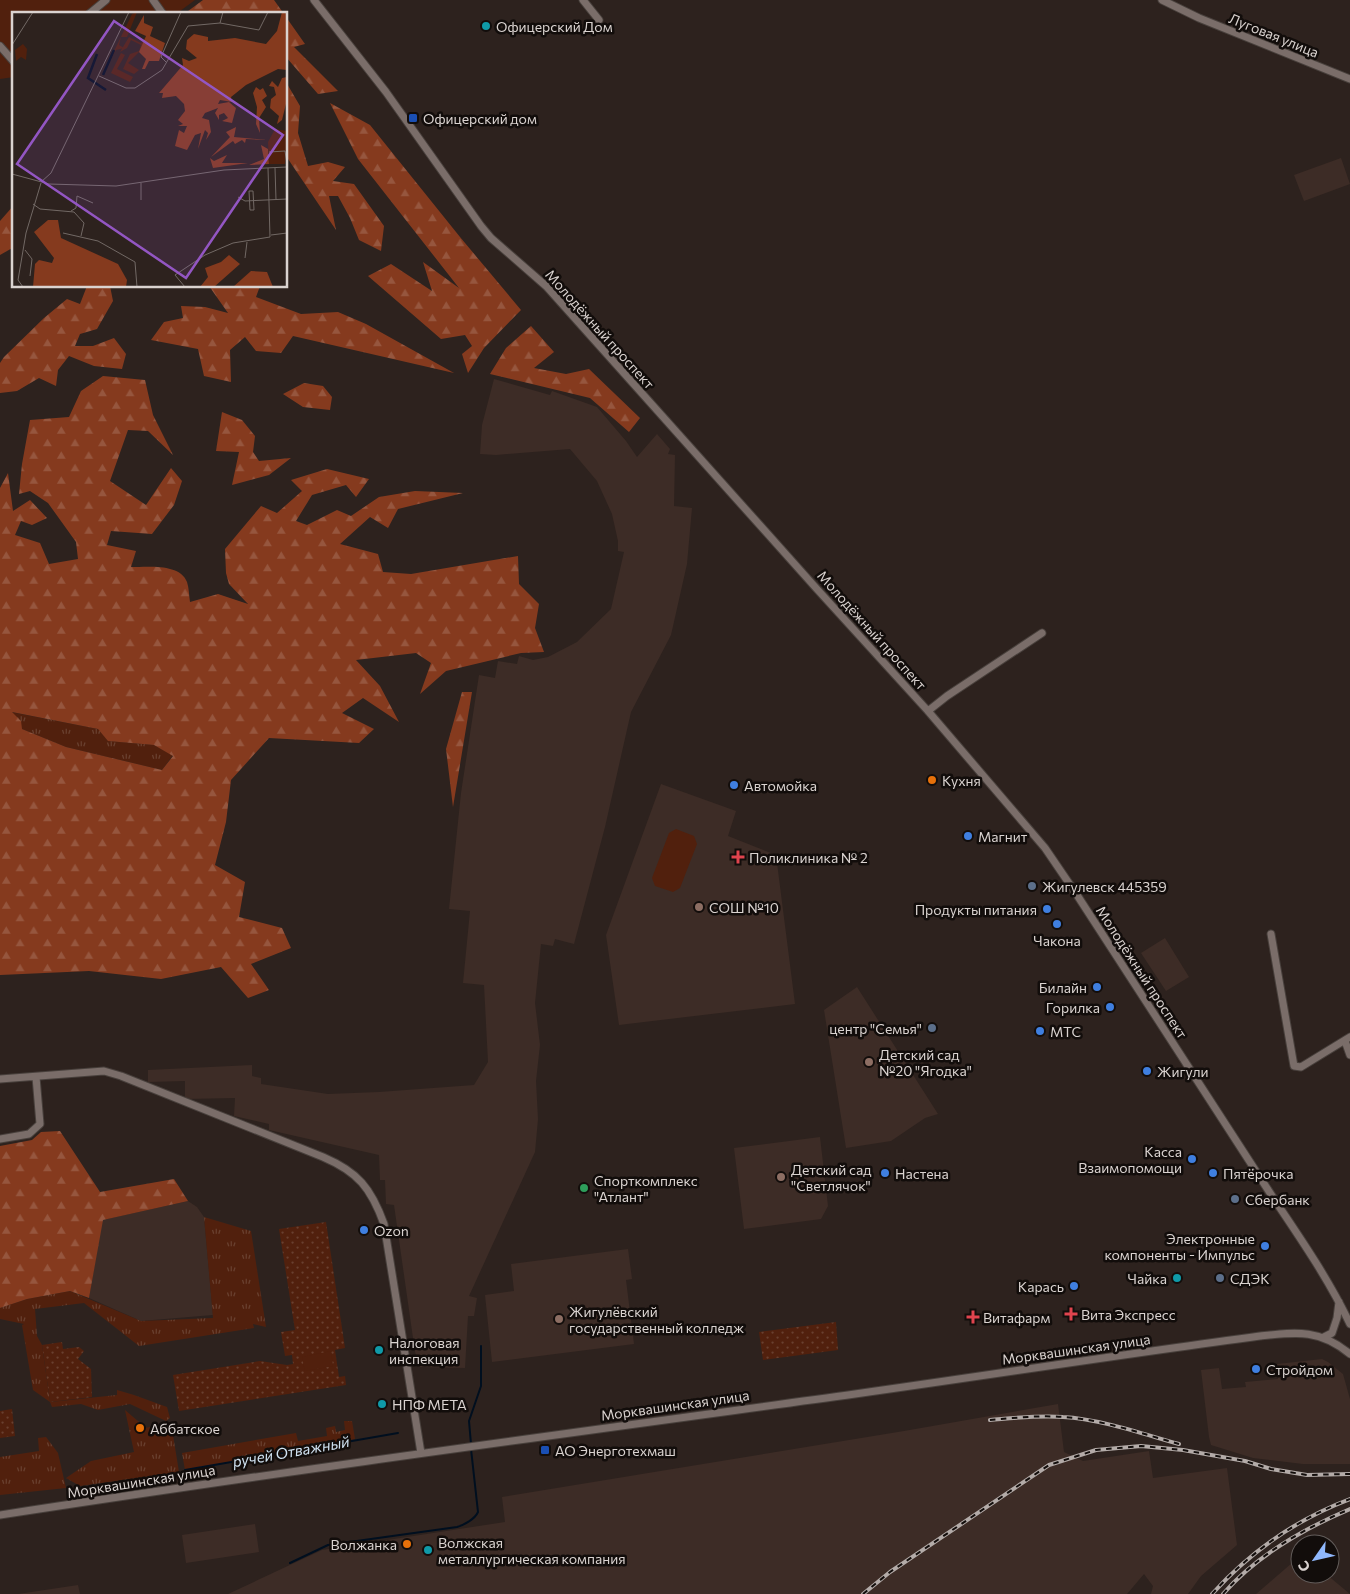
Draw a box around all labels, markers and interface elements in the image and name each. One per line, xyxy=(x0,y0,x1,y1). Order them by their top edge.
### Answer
street label: Луговая улица xyxy=(1227,9,1321,61)
inset map xyxy=(12,12,288,288)
place label: Офицерский Дом xyxy=(496,18,613,35)
marker: Офицерский Дом xyxy=(480,20,492,32)
place label: Офицерский дом xyxy=(423,110,537,127)
marker: Офицерский дом xyxy=(407,112,419,124)
street label: Молодёжный проспект xyxy=(542,266,658,392)
street label: Молодёжный проспект xyxy=(814,567,930,693)
place label: Кухня xyxy=(942,772,981,789)
marker: Кухня xyxy=(926,774,938,786)
place label: Автомойка xyxy=(744,777,817,794)
marker: Автомойка xyxy=(728,779,740,791)
place label: Магнит xyxy=(978,828,1028,845)
marker: Магнит xyxy=(962,830,974,842)
place label: Поликлиника № 2 xyxy=(749,849,868,866)
marker: Поликлиника № 2 xyxy=(731,850,745,864)
place label: Жигулевск 445359 xyxy=(1042,878,1167,895)
marker: Жигулевск 445359 xyxy=(1026,880,1038,892)
place label: СОШ №10 xyxy=(709,899,779,916)
marker: СОШ №10 xyxy=(693,901,705,913)
place label: Продукты питания xyxy=(915,901,1037,918)
marker: Продукты питания xyxy=(1041,903,1053,915)
street label: Молодёжный проспект xyxy=(1093,903,1191,1042)
marker: Чакона xyxy=(1051,918,1063,930)
place label: Чакона xyxy=(1033,932,1081,949)
place label: Билайн xyxy=(1039,979,1087,996)
marker: Билайн xyxy=(1091,981,1103,993)
place label: Горилка xyxy=(1046,999,1100,1016)
marker: Горилка xyxy=(1104,1001,1116,1013)
place label: центр "Семья" xyxy=(829,1020,922,1037)
marker: центр "Семья" xyxy=(926,1022,938,1034)
place label: МТС xyxy=(1050,1023,1081,1040)
marker: МТС xyxy=(1034,1025,1046,1037)
place label: Детский сад №20 "Ягодка" xyxy=(879,1046,972,1079)
marker: Детский сад №20 "Ягодка" xyxy=(863,1056,875,1068)
place label: Жигули xyxy=(1157,1063,1209,1080)
marker: Жигули xyxy=(1141,1065,1153,1077)
place label: Касса Взаимопомощи xyxy=(1078,1143,1182,1176)
marker: Касса Взаимопомощи xyxy=(1186,1153,1198,1165)
place label: Детский сад "Светлячок" xyxy=(791,1161,871,1194)
place label: Настена xyxy=(895,1165,949,1182)
place label: Пятёрочка xyxy=(1223,1165,1293,1182)
marker: Настена xyxy=(879,1167,891,1179)
marker: Пятёрочка xyxy=(1207,1167,1219,1179)
marker: Детский сад "Светлячок" xyxy=(775,1171,787,1183)
place label: Спорткомплекс "Атлант" xyxy=(594,1172,698,1205)
marker: Спорткомплекс "Атлант" xyxy=(578,1182,590,1194)
place label: Сбербанк xyxy=(1245,1191,1310,1208)
marker: Сбербанк xyxy=(1229,1193,1241,1205)
place label: Ozon xyxy=(374,1222,409,1239)
marker: Ozon xyxy=(358,1224,370,1236)
place label: Электронные компоненты - Импульс xyxy=(1104,1230,1255,1263)
marker: Электронные компоненты - Импульс xyxy=(1259,1240,1271,1252)
place label: Чайка xyxy=(1127,1270,1167,1287)
place label: СДЭК xyxy=(1230,1270,1270,1287)
marker: Чайка xyxy=(1171,1272,1183,1284)
marker: СДЭК xyxy=(1214,1272,1226,1284)
place label: Карась xyxy=(1018,1278,1064,1295)
marker: Карась xyxy=(1068,1280,1080,1292)
place label: Жигулёвский государственный колледж xyxy=(569,1303,744,1336)
place label: Вита Экспресс xyxy=(1081,1306,1176,1323)
marker: Вита Экспресс xyxy=(1065,1308,1077,1320)
place label: Витафарм xyxy=(983,1309,1050,1326)
marker: Витафарм xyxy=(967,1311,979,1323)
marker: Жигулёвский государственный колледж xyxy=(553,1313,565,1325)
street label: Морквашинская улица xyxy=(1001,1330,1151,1368)
place label: Налоговая инспекция xyxy=(389,1334,460,1367)
marker: Налоговая инспекция xyxy=(373,1344,385,1356)
place label: Стройдом xyxy=(1266,1361,1333,1378)
marker: Стройдом xyxy=(1250,1363,1262,1375)
street label: Морквашинская улица xyxy=(600,1386,750,1424)
place label: НПФ МЕТА xyxy=(392,1396,467,1413)
marker: НПФ МЕТА xyxy=(376,1398,388,1410)
place label: Аббатское xyxy=(150,1420,220,1437)
marker: Аббатское xyxy=(134,1422,146,1434)
water label: ручей Отважный xyxy=(230,1432,351,1470)
place label: АО Энерготехмаш xyxy=(555,1442,676,1459)
marker: АО Энерготехмаш xyxy=(539,1444,551,1456)
street label: Морквашинская улица xyxy=(66,1461,216,1501)
place label: Волжская металлургическая компания xyxy=(438,1534,626,1567)
north arrow xyxy=(1290,1534,1340,1584)
place label: Волжанка xyxy=(331,1536,397,1553)
marker: Волжанка xyxy=(401,1538,413,1550)
marker: Волжская металлургическая компания xyxy=(422,1544,434,1556)
text: С xyxy=(1294,1558,1314,1575)

